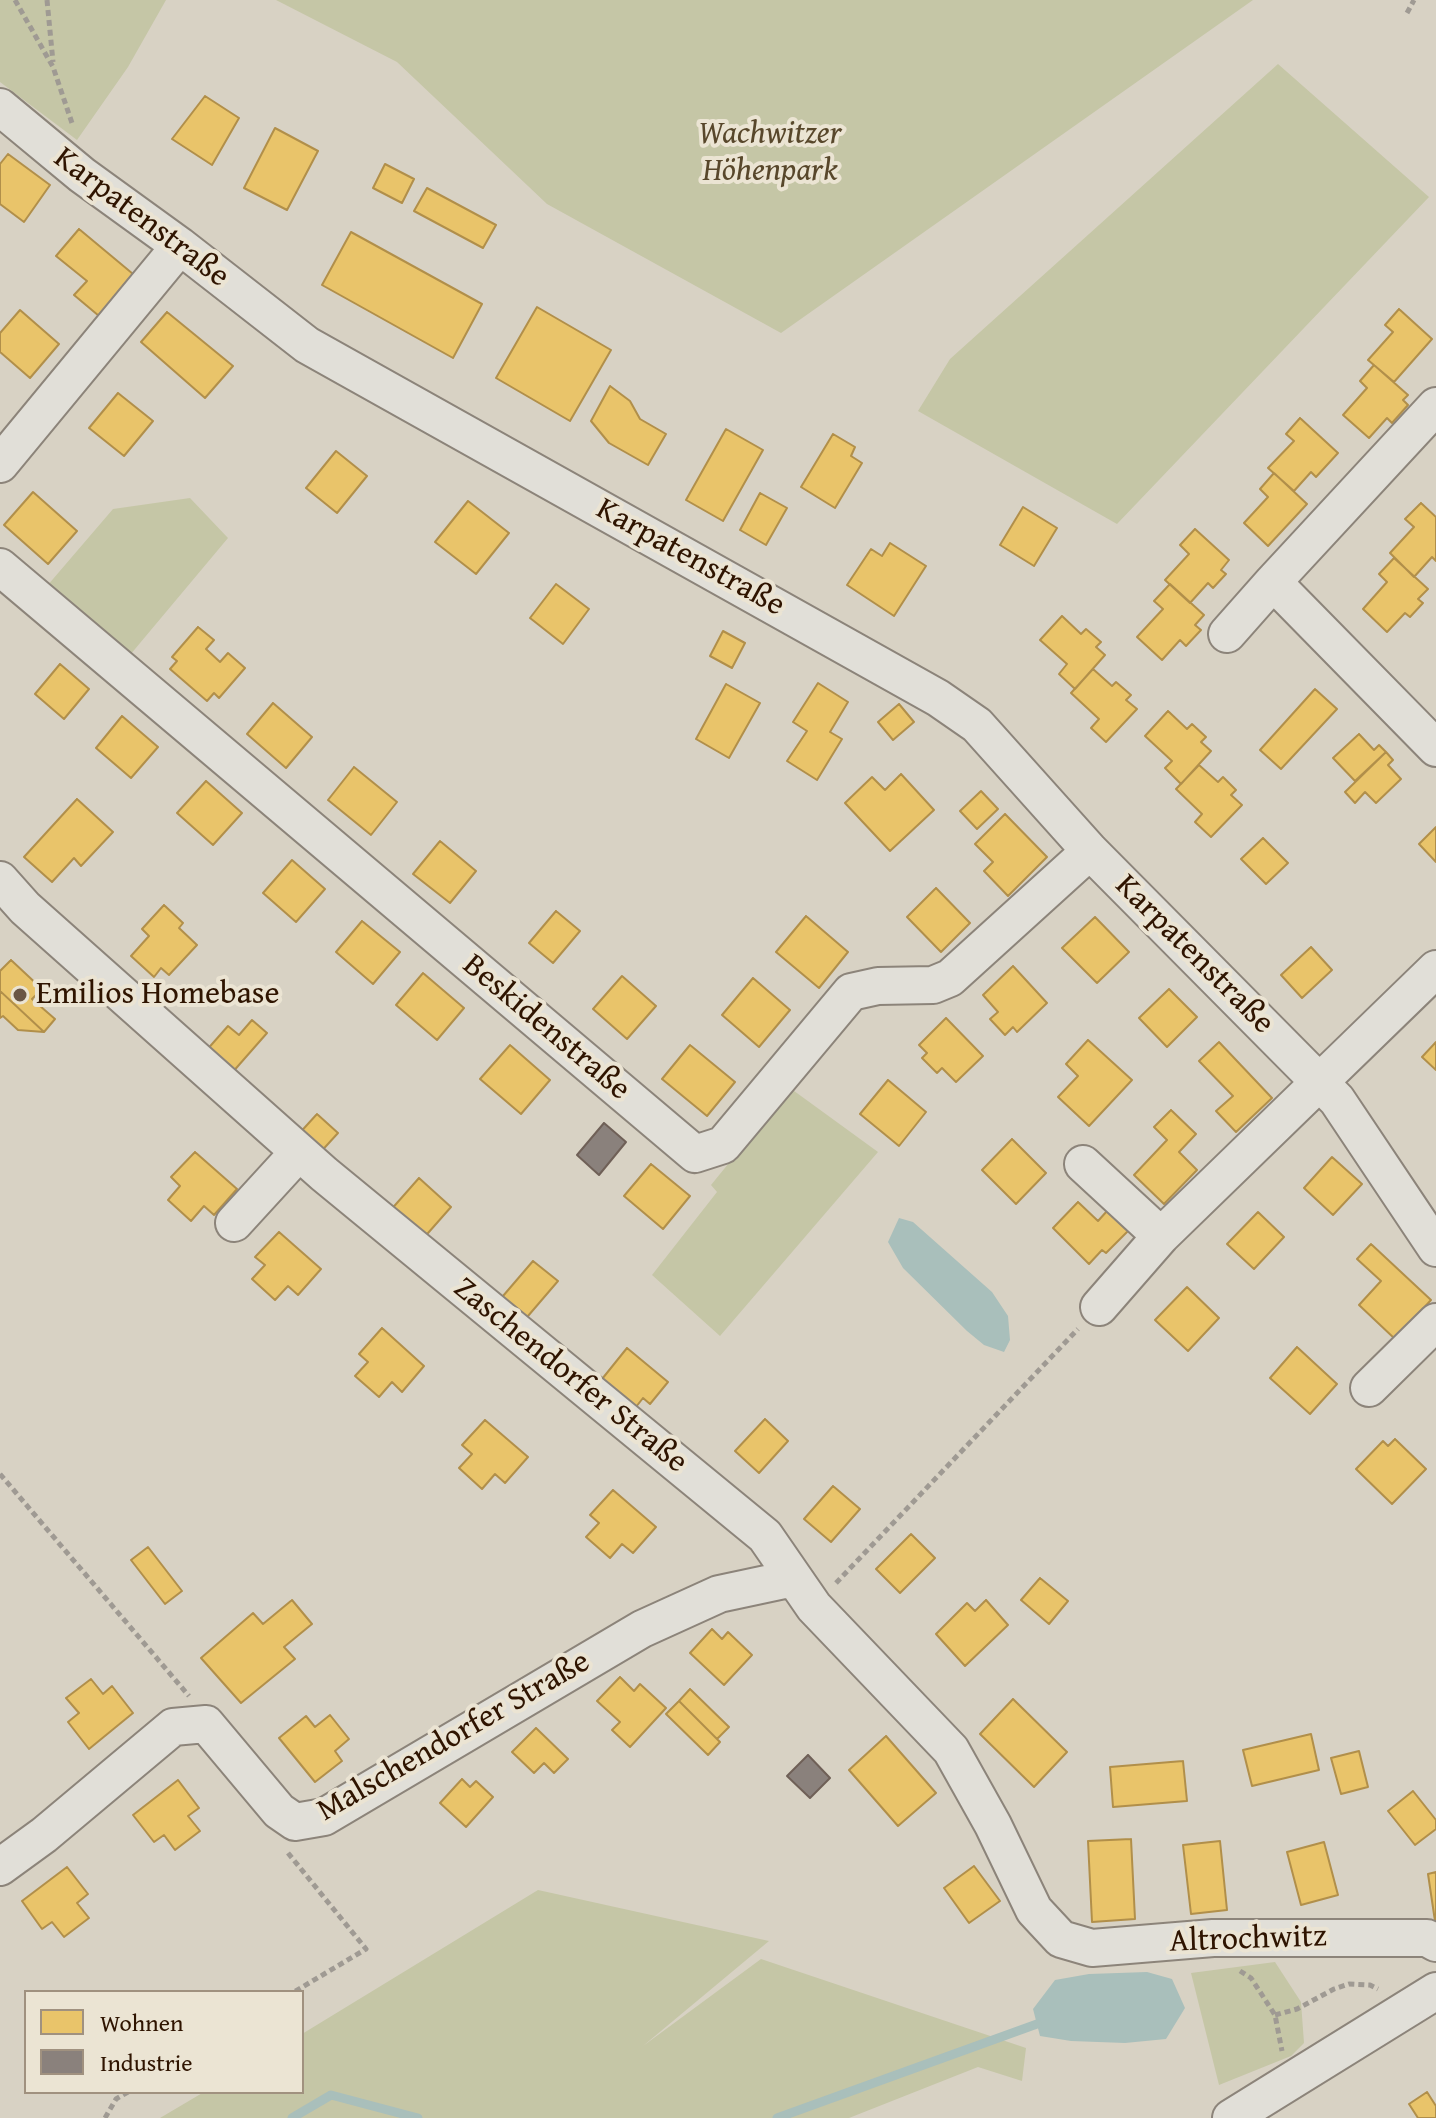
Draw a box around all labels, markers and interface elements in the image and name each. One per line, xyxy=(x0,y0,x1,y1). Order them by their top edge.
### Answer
park label: Wachwitzer Höhenpark xyxy=(698,116,842,191)
street label: Karpatenstraße xyxy=(46,140,236,296)
street label: Karpatenstraße xyxy=(589,490,791,626)
street label: Karpatenstraße xyxy=(1106,867,1282,1043)
street label: Beskidenstraße xyxy=(454,947,638,1109)
place label: Emilios Homebase xyxy=(36,976,279,1014)
marker: Emilios Homebase xyxy=(11,986,29,1004)
street label: Zaschendorfer Straße xyxy=(445,1270,695,1482)
street label: Malschendorfer Straße xyxy=(311,1643,597,1831)
street label: Altrochwitz xyxy=(1169,1918,1327,1962)
legend xyxy=(24,1990,304,2094)
text: Wohnen xyxy=(100,2005,183,2040)
text: Industrie xyxy=(100,2045,193,2080)

